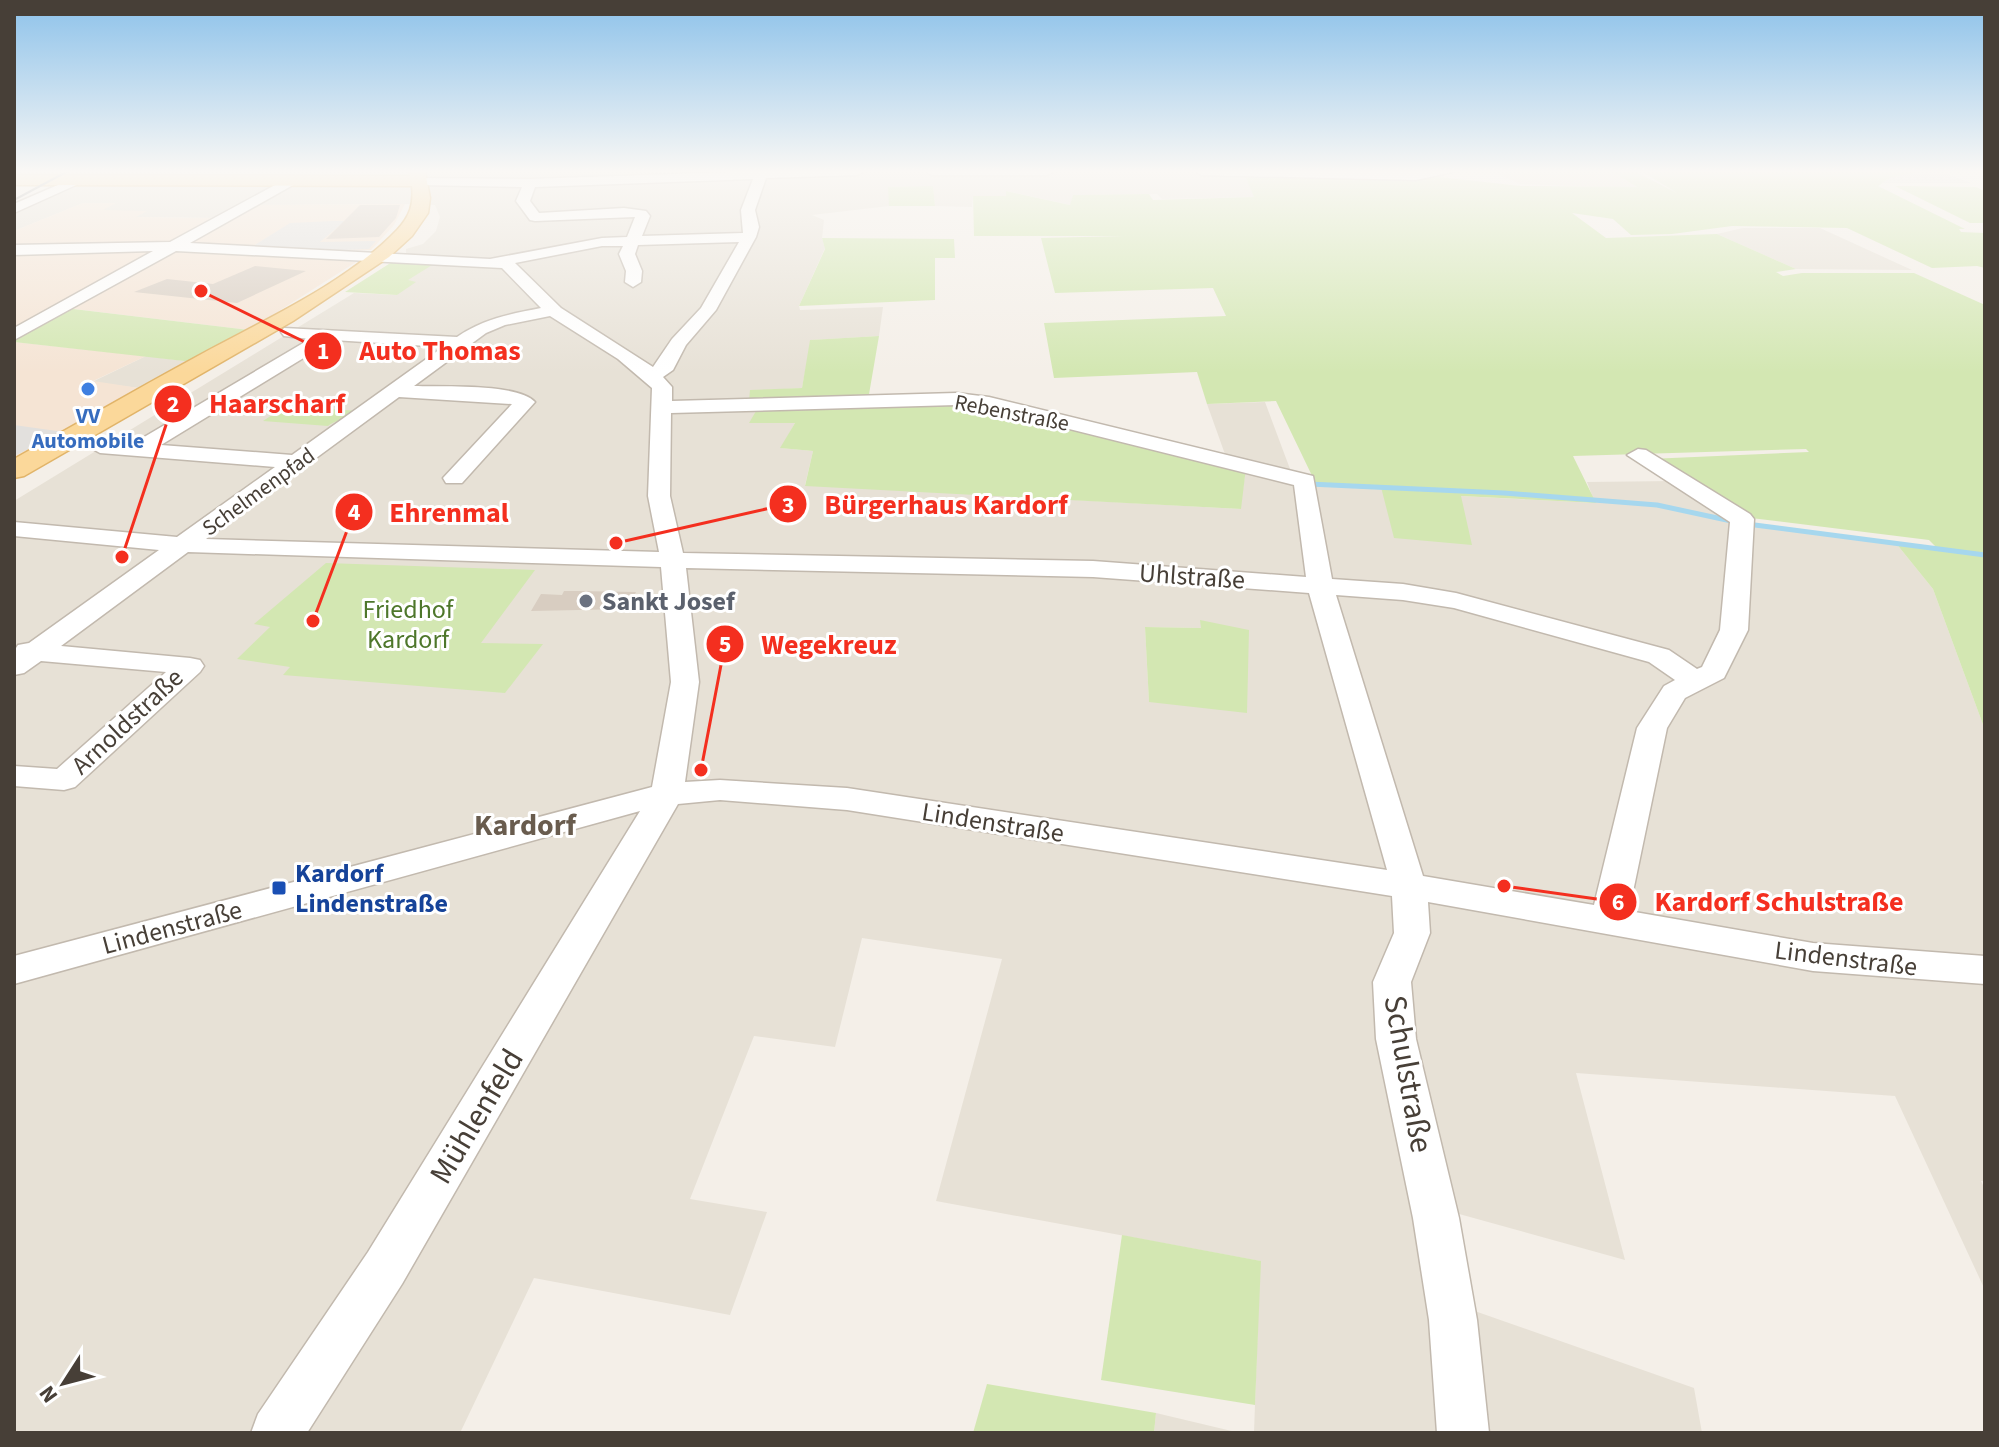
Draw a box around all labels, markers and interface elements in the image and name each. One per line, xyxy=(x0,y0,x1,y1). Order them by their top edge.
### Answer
callout: Auto Thomas xyxy=(303,325,537,377)
text: Auto Thomas xyxy=(358,331,521,371)
text: 1 xyxy=(317,334,329,369)
callout: Haarscharf xyxy=(153,378,362,430)
marker: VV Automobile xyxy=(79,380,97,398)
text: Haarscharf xyxy=(209,384,347,424)
street label: Rebenstraße xyxy=(952,386,1072,440)
text: 2 xyxy=(167,387,179,422)
place label: VV Automobile xyxy=(31,400,144,457)
street label: Schelmenpfad xyxy=(195,440,322,544)
callout: Bürgerhaus Kardorf xyxy=(768,478,1084,530)
text: Bürgerhaus Kardorf xyxy=(824,485,1069,525)
callout: Ehrenmal xyxy=(334,486,525,538)
text: 3 xyxy=(782,488,794,523)
text: Ehrenmal xyxy=(389,493,509,533)
text: 4 xyxy=(348,495,361,530)
street label: Uhlstraße xyxy=(1138,554,1246,599)
place label: Sankt Josef xyxy=(602,583,736,620)
park label: Friedhof Kardorf xyxy=(363,591,455,658)
marker: Sankt Josef xyxy=(577,592,595,610)
callout: Wegekreuz xyxy=(705,618,913,670)
text: Wegekreuz xyxy=(761,625,897,665)
text: 5 xyxy=(719,627,731,662)
street label: Arnoldstraße xyxy=(63,660,192,783)
street label: Lindenstraße xyxy=(919,793,1067,852)
district label: Kardorf xyxy=(474,804,578,847)
place label: Kardorf Lindenstraße xyxy=(295,855,448,922)
callout: Kardorf Schulstraße xyxy=(1598,876,1919,928)
marker: Kardorf Lindenstraße xyxy=(270,879,288,897)
text: Kardorf Schulstraße xyxy=(1654,882,1904,922)
text: 6 xyxy=(1612,885,1624,920)
street label: Lindenstraße xyxy=(98,891,246,964)
street label: Lindenstraße xyxy=(1773,931,1919,986)
street label: Schulstraße xyxy=(1372,992,1444,1156)
street label: Mühlenfeld xyxy=(418,1040,535,1193)
north arrow xyxy=(24,1343,104,1423)
text: N xyxy=(31,1379,66,1409)

